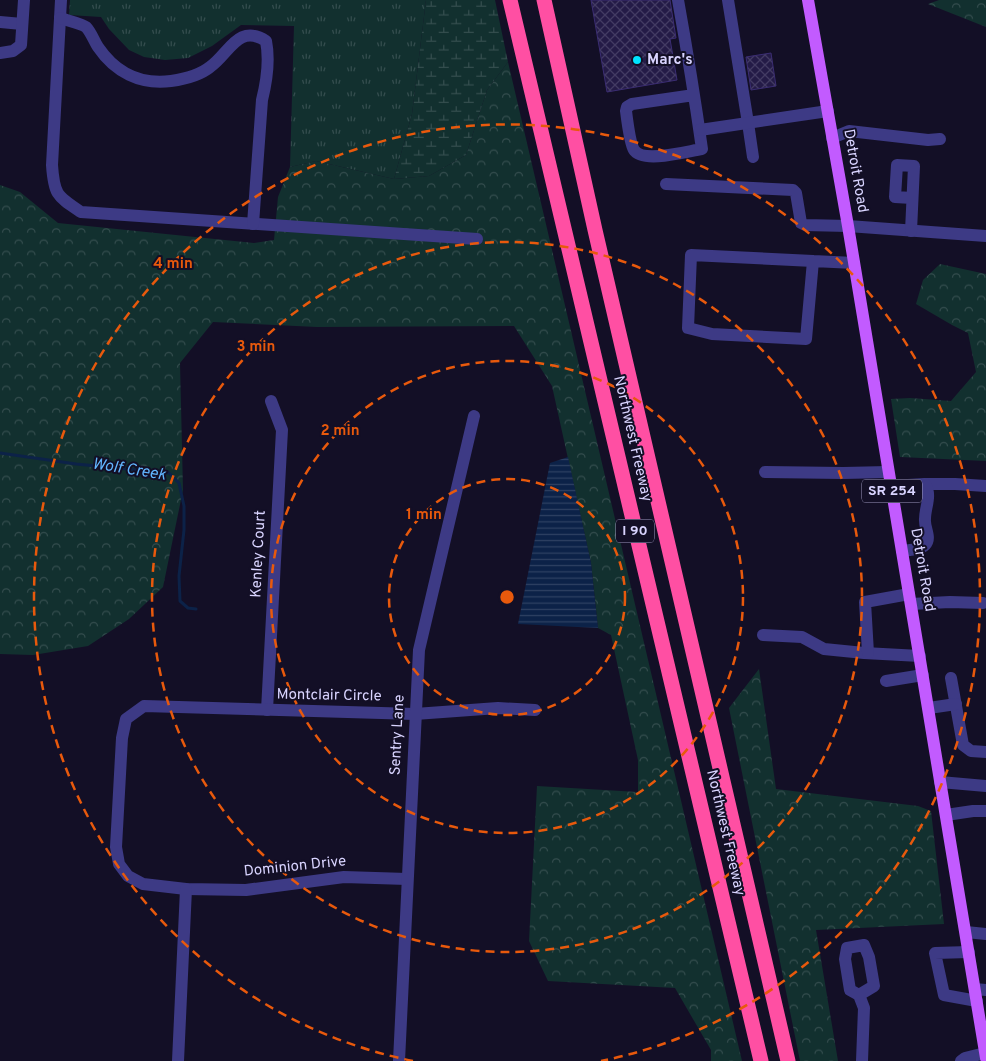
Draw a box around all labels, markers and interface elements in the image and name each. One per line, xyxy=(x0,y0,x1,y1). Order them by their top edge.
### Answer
place label: Marc's xyxy=(647,51,693,70)
marker: Marc's xyxy=(631,54,643,66)
street label: Detroit Road xyxy=(838,128,872,214)
text: 4 min xyxy=(153,255,193,274)
text: 3 min xyxy=(236,338,276,357)
street label: Northwest Freeway xyxy=(608,374,656,504)
text: 2 min xyxy=(320,422,360,441)
water label: Wolf Creek xyxy=(91,454,168,486)
road number: SR 254 xyxy=(862,480,922,502)
text: 1 min xyxy=(406,506,442,525)
street label: Kenley Court xyxy=(247,510,271,598)
road number: I 90 xyxy=(616,520,654,542)
street label: Detroit Road xyxy=(905,527,939,613)
centre of rings xyxy=(498,588,516,606)
street label: Montclair Circle xyxy=(276,686,382,706)
street label: Sentry Lane xyxy=(386,694,410,776)
street label: Northwest Freeway xyxy=(701,768,749,898)
street label: Dominion Drive xyxy=(243,852,347,882)

